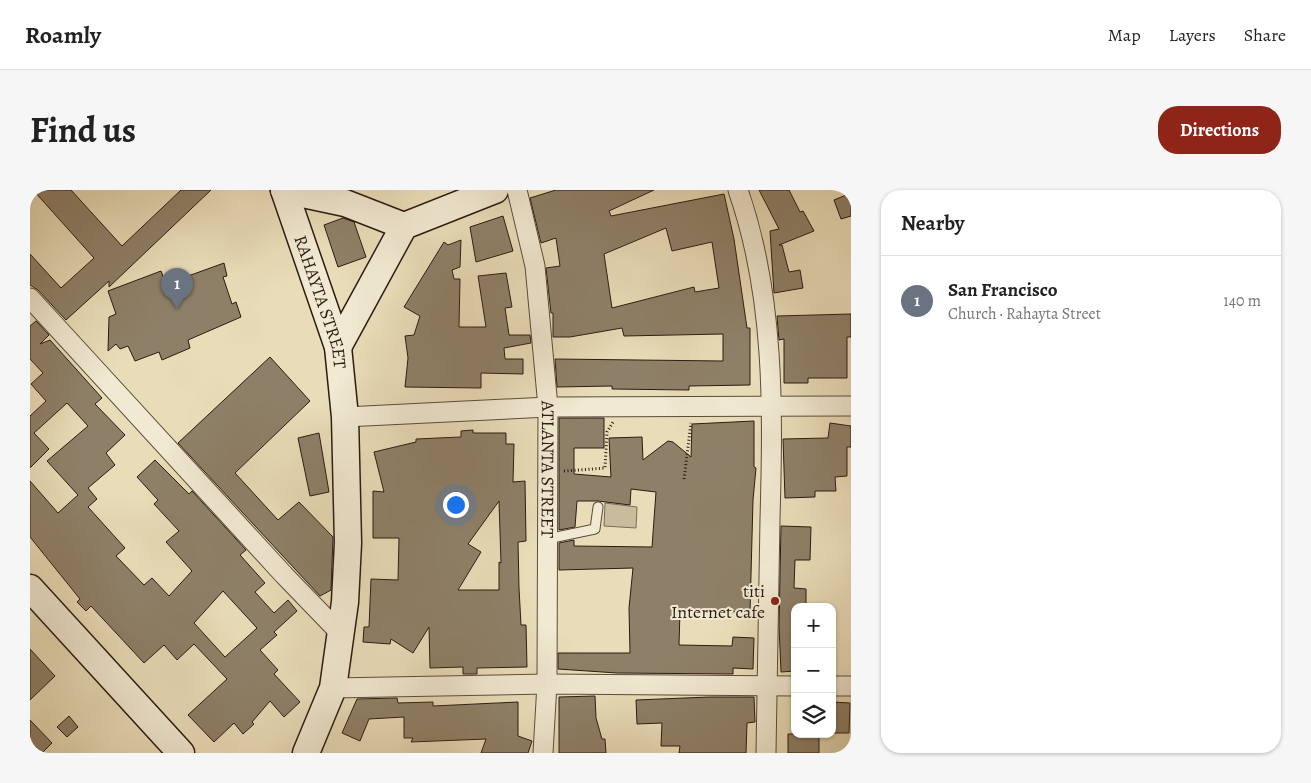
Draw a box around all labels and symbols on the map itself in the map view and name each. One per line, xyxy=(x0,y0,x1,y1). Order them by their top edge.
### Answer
street label: RAHAYTA STREET xyxy=(288,232,352,370)
pin: 1 xyxy=(161,268,193,309)
street label: ATLANTA STREET xyxy=(535,398,560,538)
your location xyxy=(443,492,469,518)
place label: titi Internet cafe xyxy=(671,579,765,624)
marker: titi Internet cafe xyxy=(769,595,781,607)

